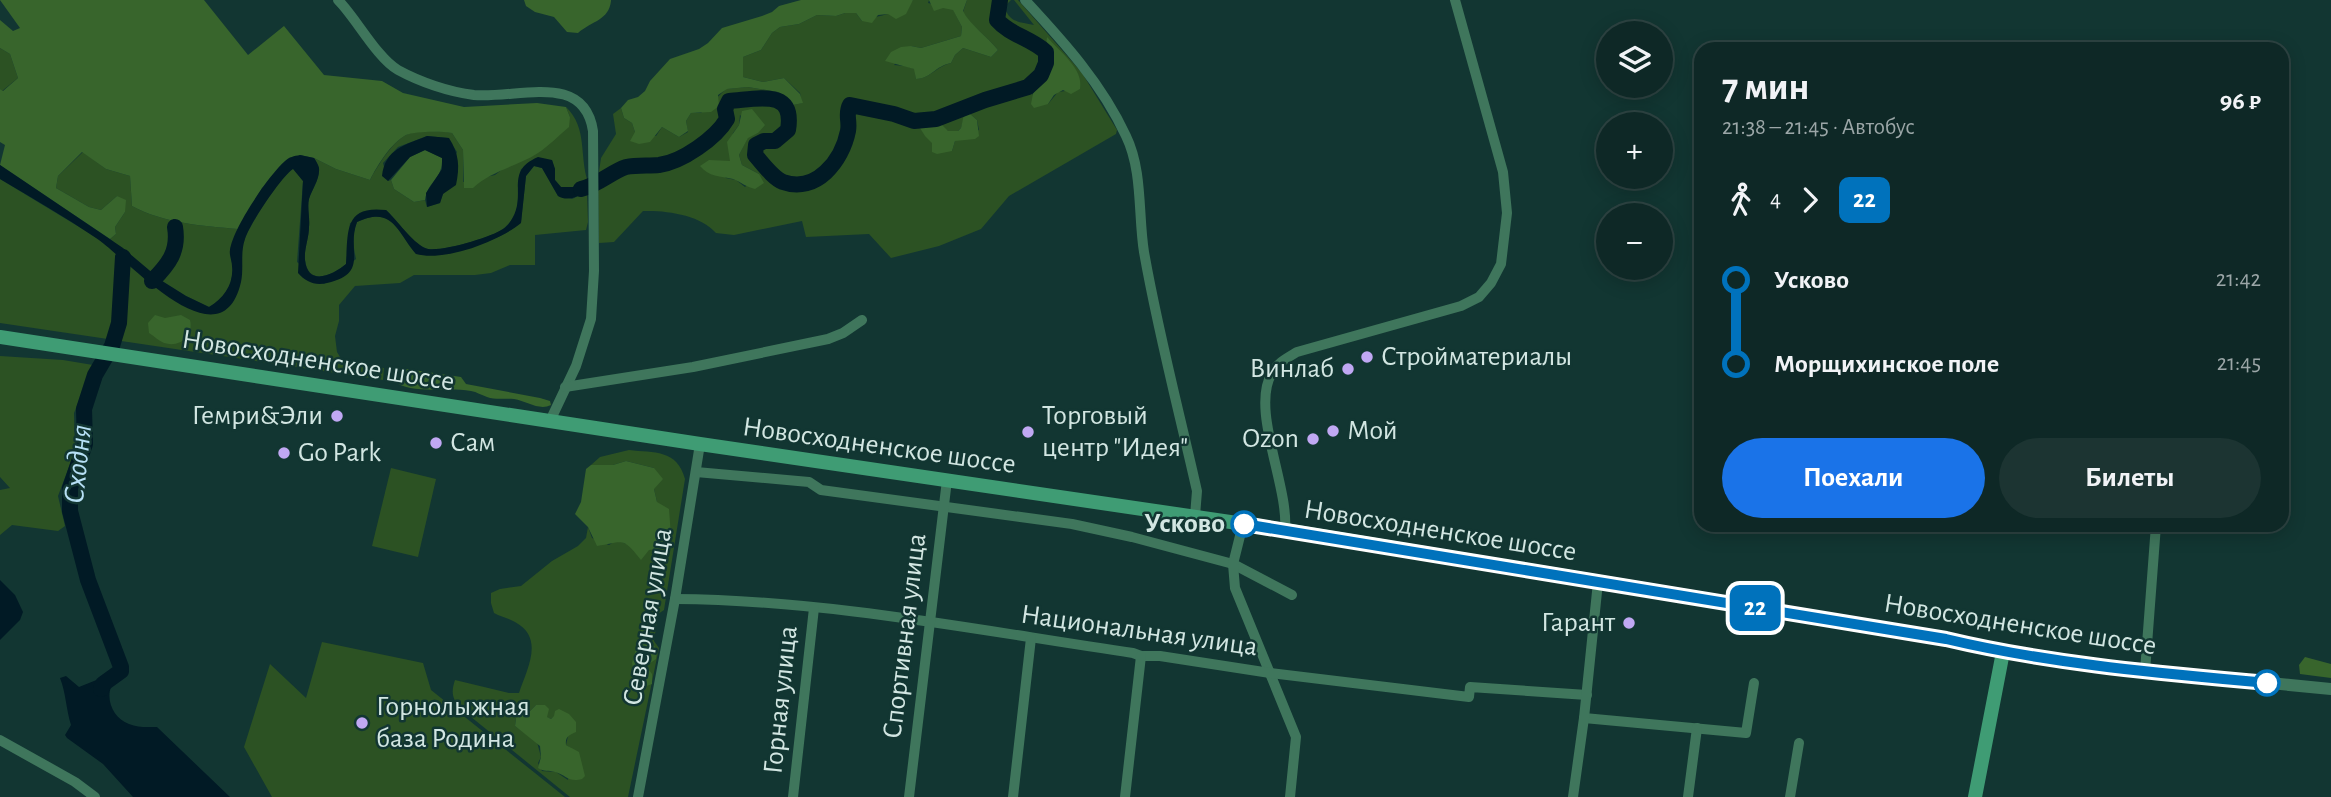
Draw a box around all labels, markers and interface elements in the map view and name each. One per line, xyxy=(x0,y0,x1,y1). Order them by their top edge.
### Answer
map controls xyxy=(1596,21,1673,280)
button: layers xyxy=(1596,21,1673,98)
text: 7 мин xyxy=(1722,69,1809,107)
text: 96 ₽ xyxy=(2220,88,2261,114)
button: + xyxy=(1596,112,1673,189)
text: 21:38 – 21:45 · Автобус xyxy=(1722,116,1915,139)
icon: walk xyxy=(1722,181,1760,219)
icon: forward xyxy=(1791,181,1829,219)
text: 4 xyxy=(1770,188,1781,211)
text: 22 xyxy=(1853,188,1876,212)
button: − xyxy=(1596,203,1673,280)
text: Усково xyxy=(1774,267,1849,293)
text: 21:42 xyxy=(2216,268,2261,291)
street label: Новосходненское шоссе xyxy=(180,326,456,396)
place label: Стройматериалы xyxy=(1381,343,1572,371)
marker: Стройматериалы xyxy=(1359,349,1375,365)
text: Морщихинское поле xyxy=(1774,351,1999,377)
text: 21:45 xyxy=(2217,352,2261,375)
place label: Винлаб xyxy=(1249,355,1334,383)
marker: Винлаб xyxy=(1340,361,1356,377)
place label: Гемри&Эли xyxy=(192,402,323,430)
place label: Торговый центр "Идея" xyxy=(1042,402,1188,462)
marker: Гемри&Эли xyxy=(329,408,345,424)
street label: Новосходненское шоссе xyxy=(741,413,1017,479)
place label: Мой xyxy=(1347,417,1398,445)
water label: Сходня xyxy=(59,423,97,505)
marker: Мой xyxy=(1325,423,1341,439)
marker: Торговый центр "Идея" xyxy=(1020,424,1036,440)
place label: Ozon xyxy=(1242,425,1299,453)
place label: Сам xyxy=(450,429,496,457)
marker: Ozon xyxy=(1305,431,1321,447)
marker: Сам xyxy=(428,435,444,451)
button: Поехали xyxy=(1722,438,1985,518)
button: Билеты xyxy=(1999,438,2261,518)
place label: Go Park xyxy=(298,439,381,467)
marker: Go Park xyxy=(276,445,292,461)
street label: Новосходненское шоссе xyxy=(1302,496,1578,566)
place label: Усково xyxy=(1144,510,1225,538)
marker: Усково xyxy=(1231,511,1257,537)
street label: Северная улица xyxy=(619,526,677,708)
street label: Спортивная улица xyxy=(879,532,932,740)
line badge: 22 xyxy=(1724,585,1786,631)
street label: Новосходненское шоссе xyxy=(1882,590,2158,660)
text: 22 xyxy=(1744,596,1766,620)
street label: Национальная улица xyxy=(1019,601,1259,662)
place label: Гарант xyxy=(1541,609,1616,637)
marker: Гарант xyxy=(1621,615,1637,631)
street label: Горная улица xyxy=(759,624,803,775)
unlabelled marker xyxy=(2254,670,2280,696)
place label: Горнолыжная база Родина xyxy=(376,693,530,753)
marker: Горнолыжная база Родина xyxy=(354,715,370,731)

